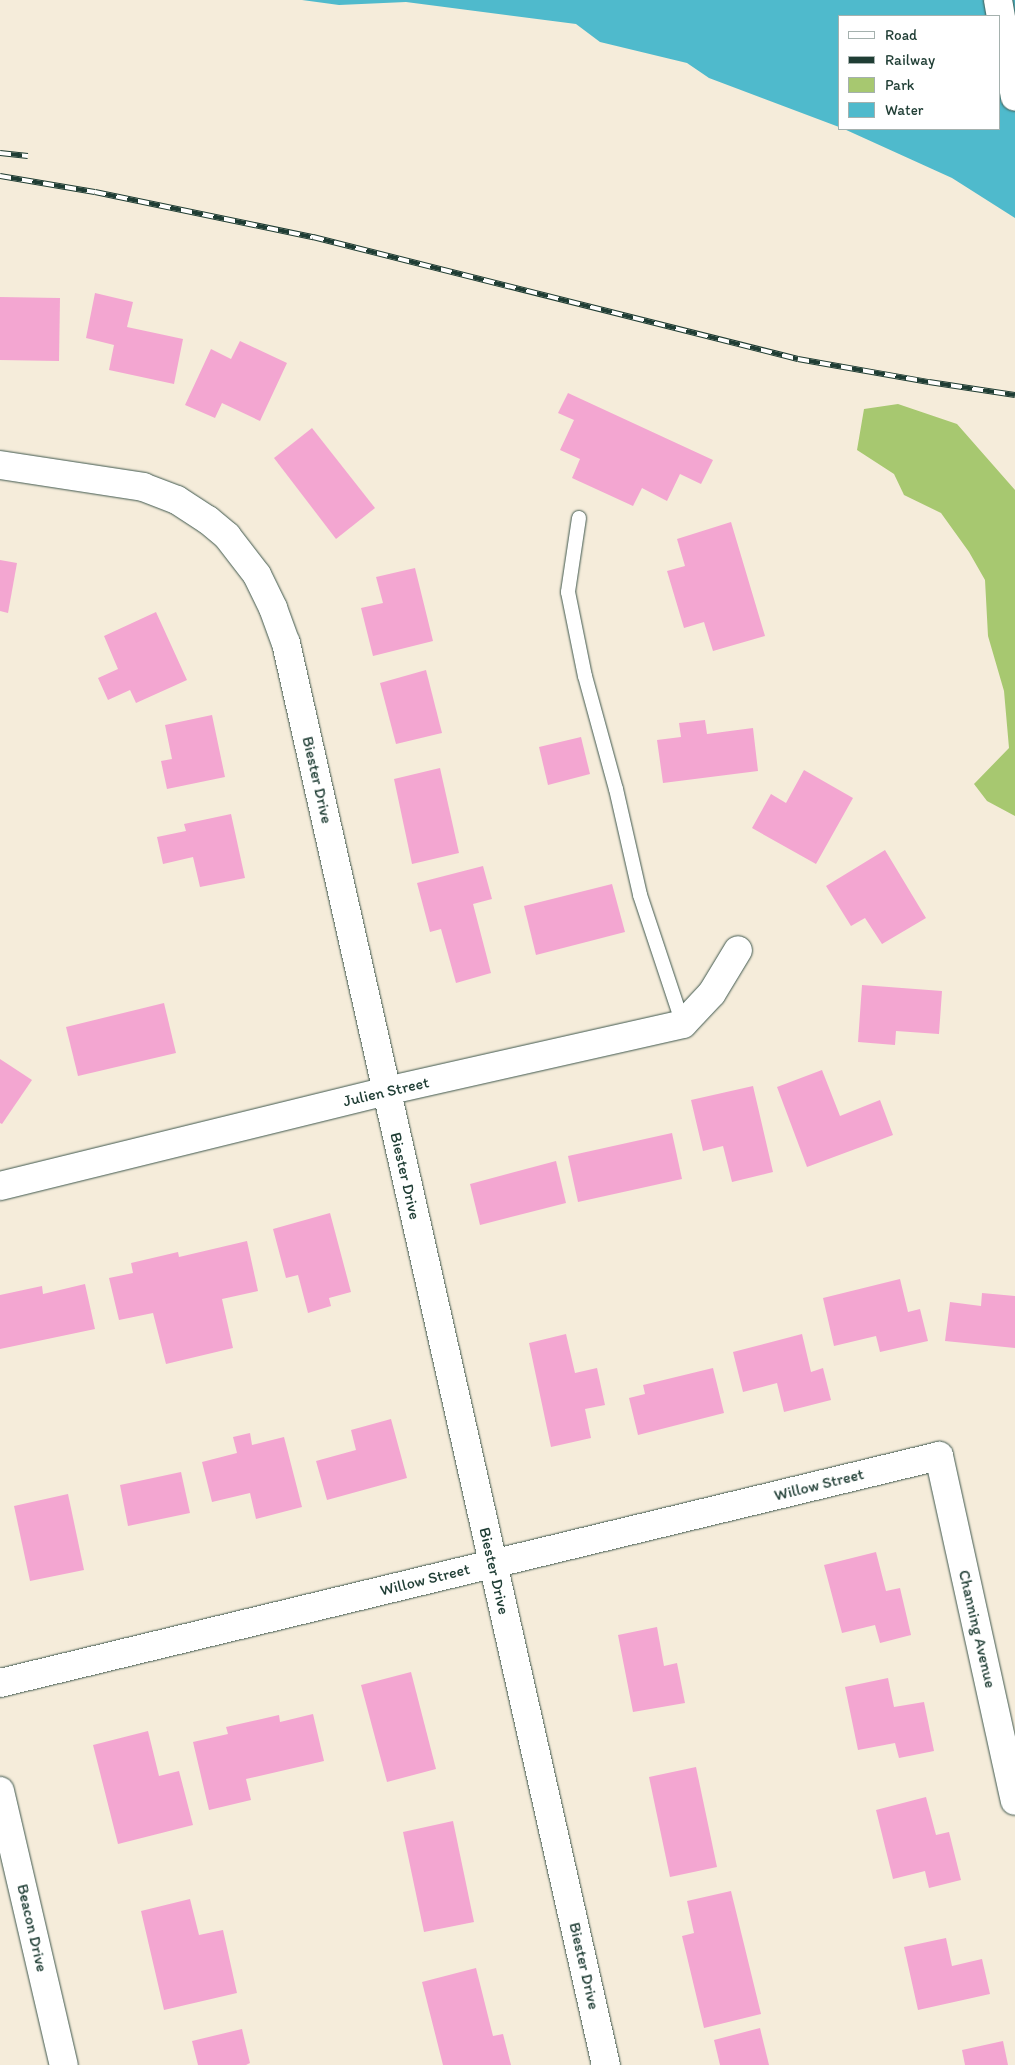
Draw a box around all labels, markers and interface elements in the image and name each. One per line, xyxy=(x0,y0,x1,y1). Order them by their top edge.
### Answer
legend xyxy=(838,15,1000,130)
text: Road xyxy=(885,26,917,44)
text: Railway xyxy=(885,51,935,69)
text: Park xyxy=(885,76,915,94)
text: Water xyxy=(885,101,923,119)
street label: Biester Drive xyxy=(298,735,336,825)
street label: Julien Street xyxy=(341,1073,431,1111)
street label: Biester Drive xyxy=(386,1131,424,1221)
street label: Willow Street xyxy=(772,1465,866,1505)
street label: Biester Drive xyxy=(475,1526,513,1616)
street label: Willow Street xyxy=(378,1560,472,1600)
street label: Channing Avenue xyxy=(954,1569,1000,1689)
street label: Beacon Drive xyxy=(13,1882,51,1974)
street label: Biester Drive xyxy=(565,1921,603,2011)

